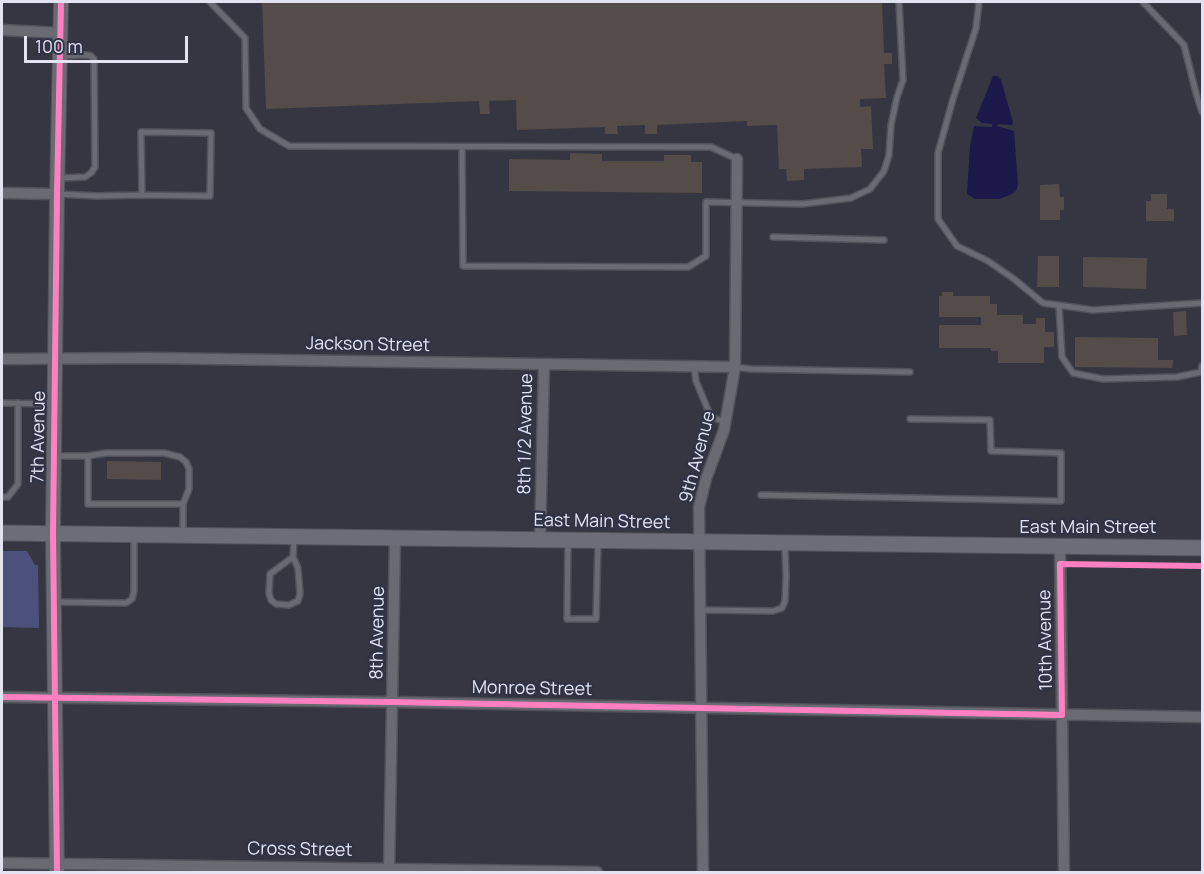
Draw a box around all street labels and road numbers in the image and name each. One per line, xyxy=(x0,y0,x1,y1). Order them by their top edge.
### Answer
street label: Jackson Street xyxy=(306,333,430,357)
street label: 8th 1/2 Avenue xyxy=(514,373,538,495)
street label: 7th Avenue xyxy=(27,391,51,483)
street label: 9th Avenue xyxy=(675,409,721,505)
street label: East Main Street xyxy=(533,510,671,534)
street label: East Main Street xyxy=(1019,517,1157,539)
street label: 8th Avenue xyxy=(366,586,390,680)
street label: 10th Avenue xyxy=(1034,589,1058,691)
street label: Monroe Street xyxy=(472,677,592,701)
street label: Cross Street xyxy=(247,838,353,862)

